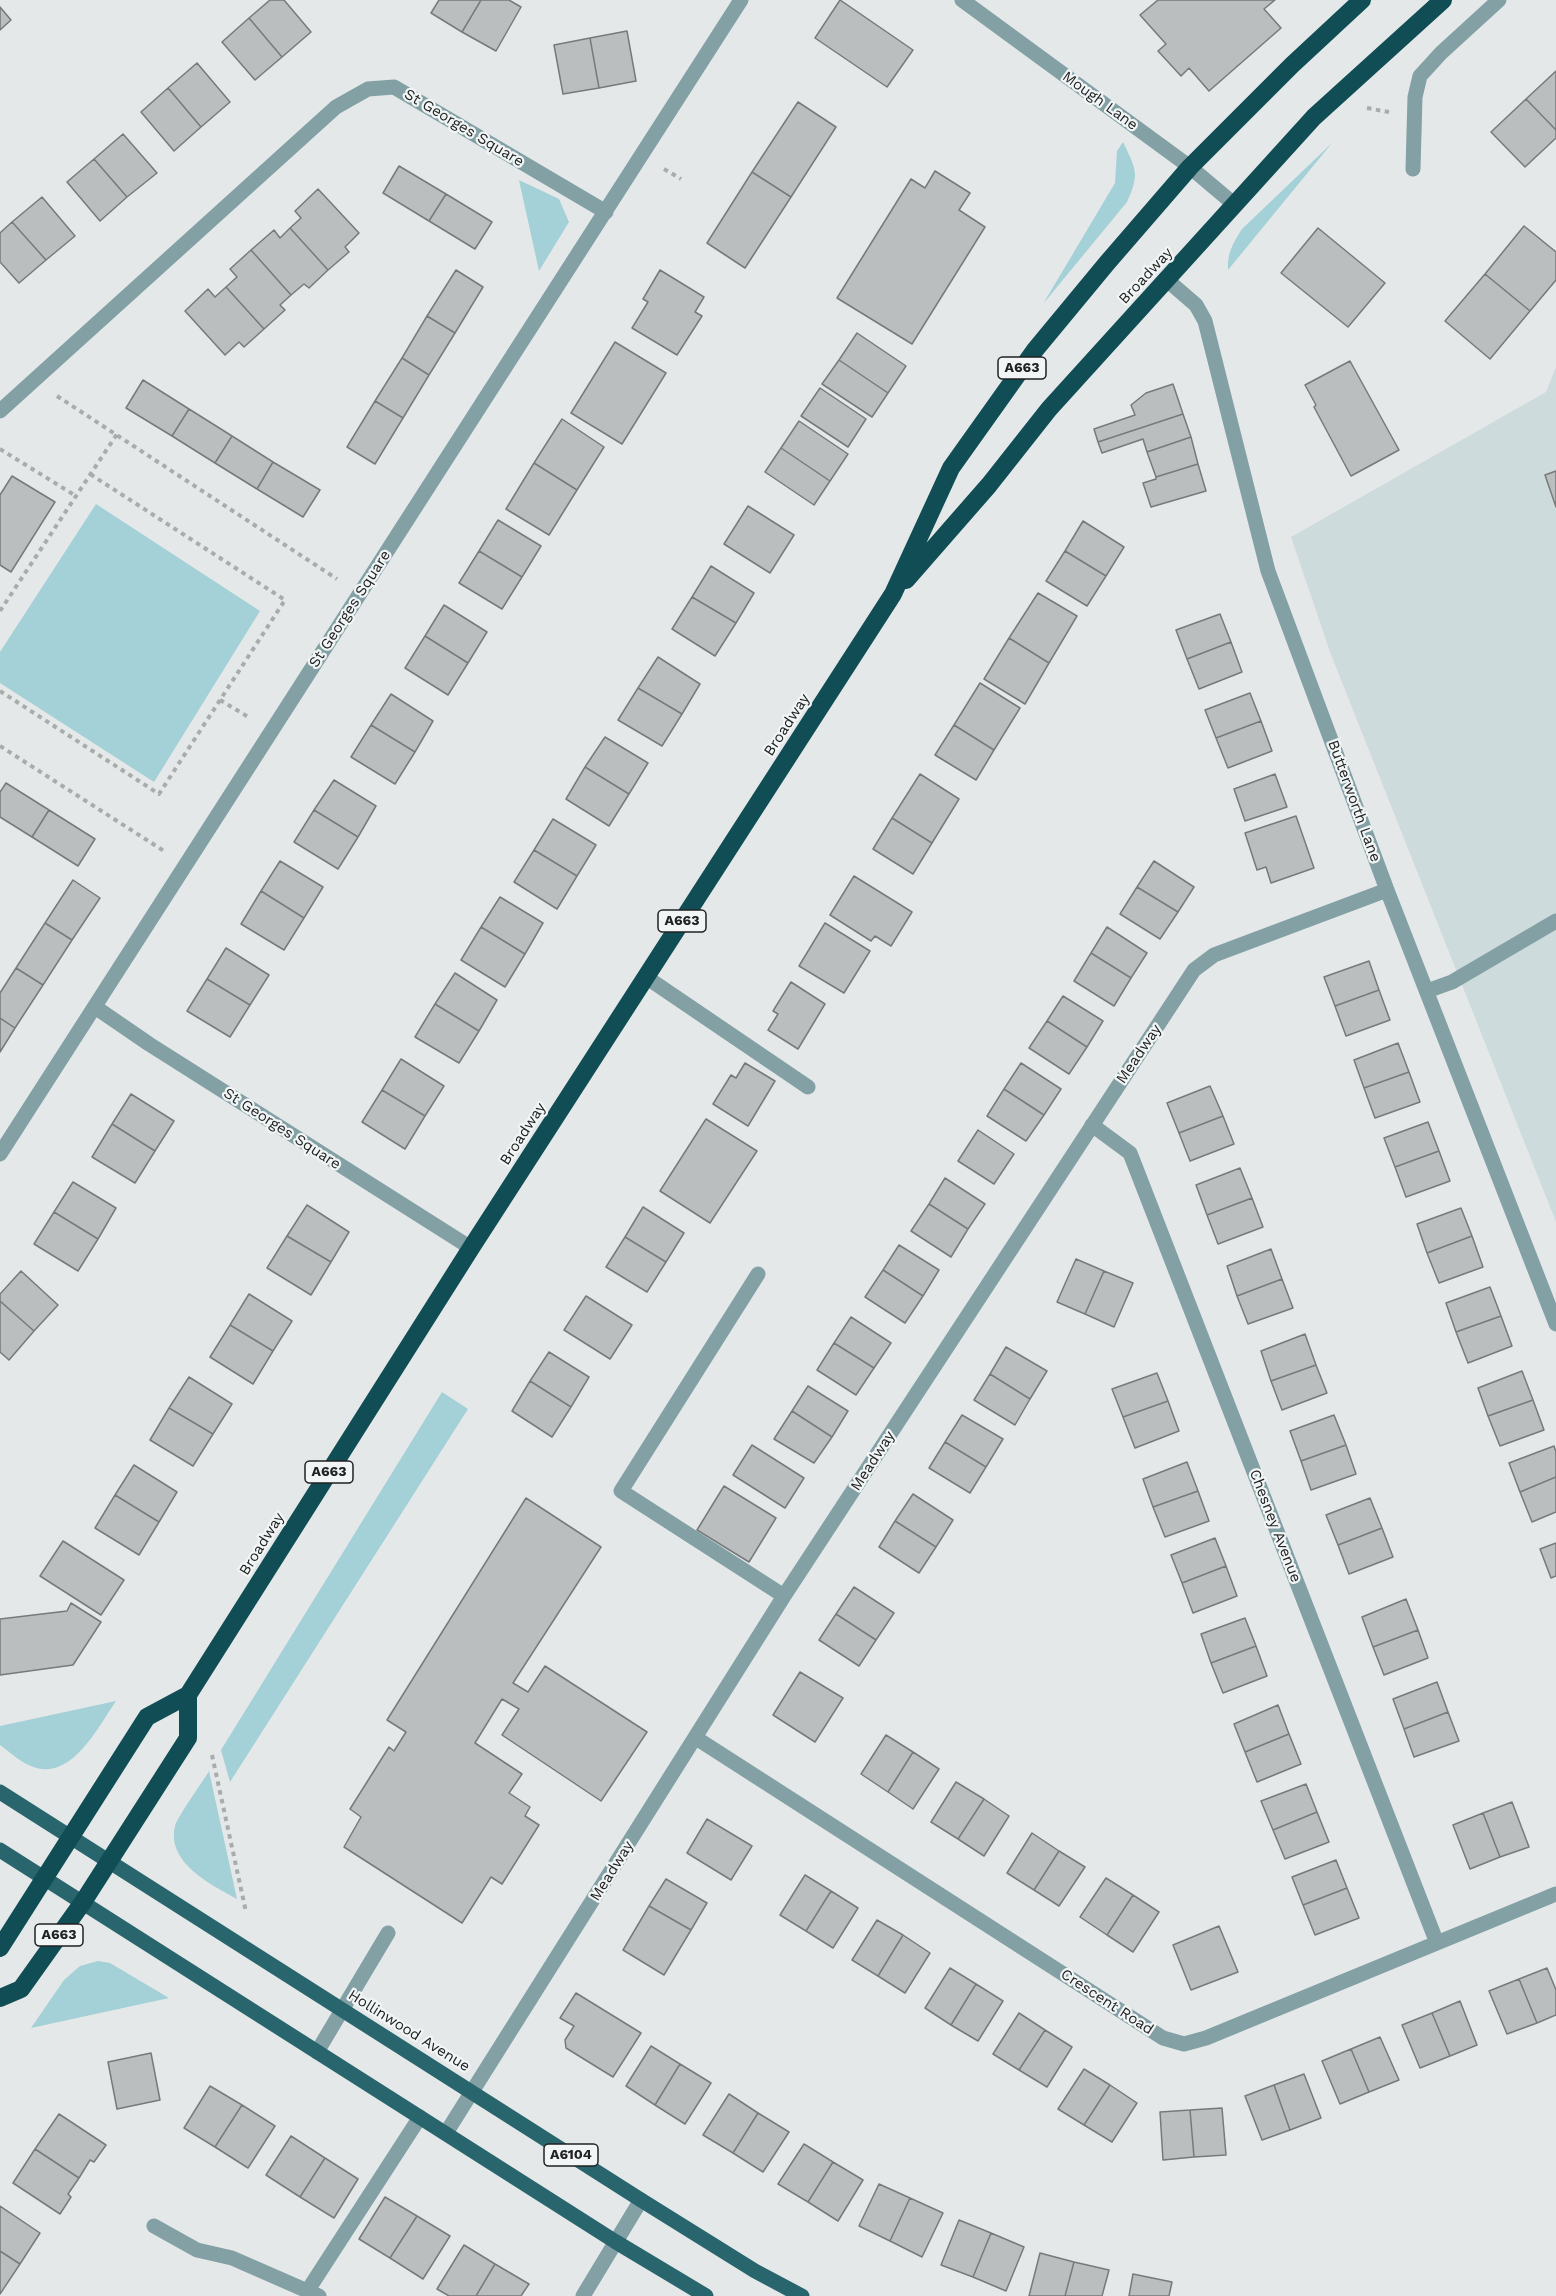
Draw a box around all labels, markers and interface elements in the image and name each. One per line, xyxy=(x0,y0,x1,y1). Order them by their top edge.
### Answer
street label: Mough Lane xyxy=(1059,68,1141,134)
street label: St Georges Square xyxy=(401,85,527,171)
street label: Broadway xyxy=(1115,244,1177,308)
road number: A663 xyxy=(998,357,1046,379)
street label: St Georges Square xyxy=(305,547,395,671)
street label: Broadway xyxy=(760,690,814,760)
street label: Butterworth Lane xyxy=(1324,738,1384,864)
road number: A663 xyxy=(658,910,706,932)
street label: Meadway xyxy=(1113,1021,1165,1087)
street label: St Georges Square xyxy=(220,1084,344,1174)
street label: Broadway xyxy=(496,1099,550,1169)
street label: Meadway xyxy=(847,1428,899,1494)
road number: A663 xyxy=(305,1461,353,1483)
street label: Chesney Avenue xyxy=(1245,1467,1305,1585)
street label: Broadway xyxy=(236,1509,288,1579)
street label: Meadway xyxy=(587,1838,637,1904)
road number: A663 xyxy=(35,1924,83,1946)
street label: Crescent Road xyxy=(1057,1965,1157,2039)
street label: Hollinwood Avenue xyxy=(345,1986,473,2076)
road number: A6104 xyxy=(544,2144,598,2166)

